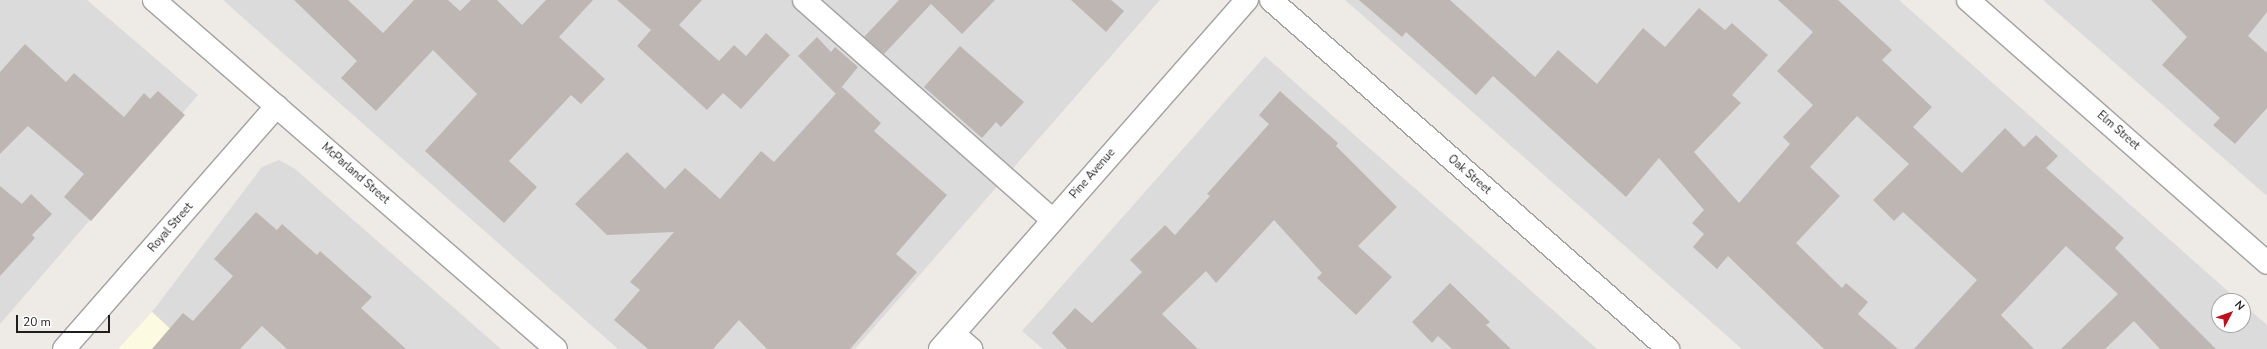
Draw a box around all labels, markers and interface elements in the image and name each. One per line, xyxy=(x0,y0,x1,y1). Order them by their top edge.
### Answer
street label: Elm Street xyxy=(2094,109,2142,153)
street label: McParland Street xyxy=(318,141,392,207)
street label: Pine Avenue xyxy=(1068,146,1118,202)
street label: Oak Street xyxy=(1445,153,1493,197)
street label: Royal Street xyxy=(146,201,196,255)
north arrow xyxy=(2211,293,2251,333)
text: N xyxy=(2231,297,2248,313)
scale bar xyxy=(18,307,112,333)
text: 20 m xyxy=(23,314,51,330)

